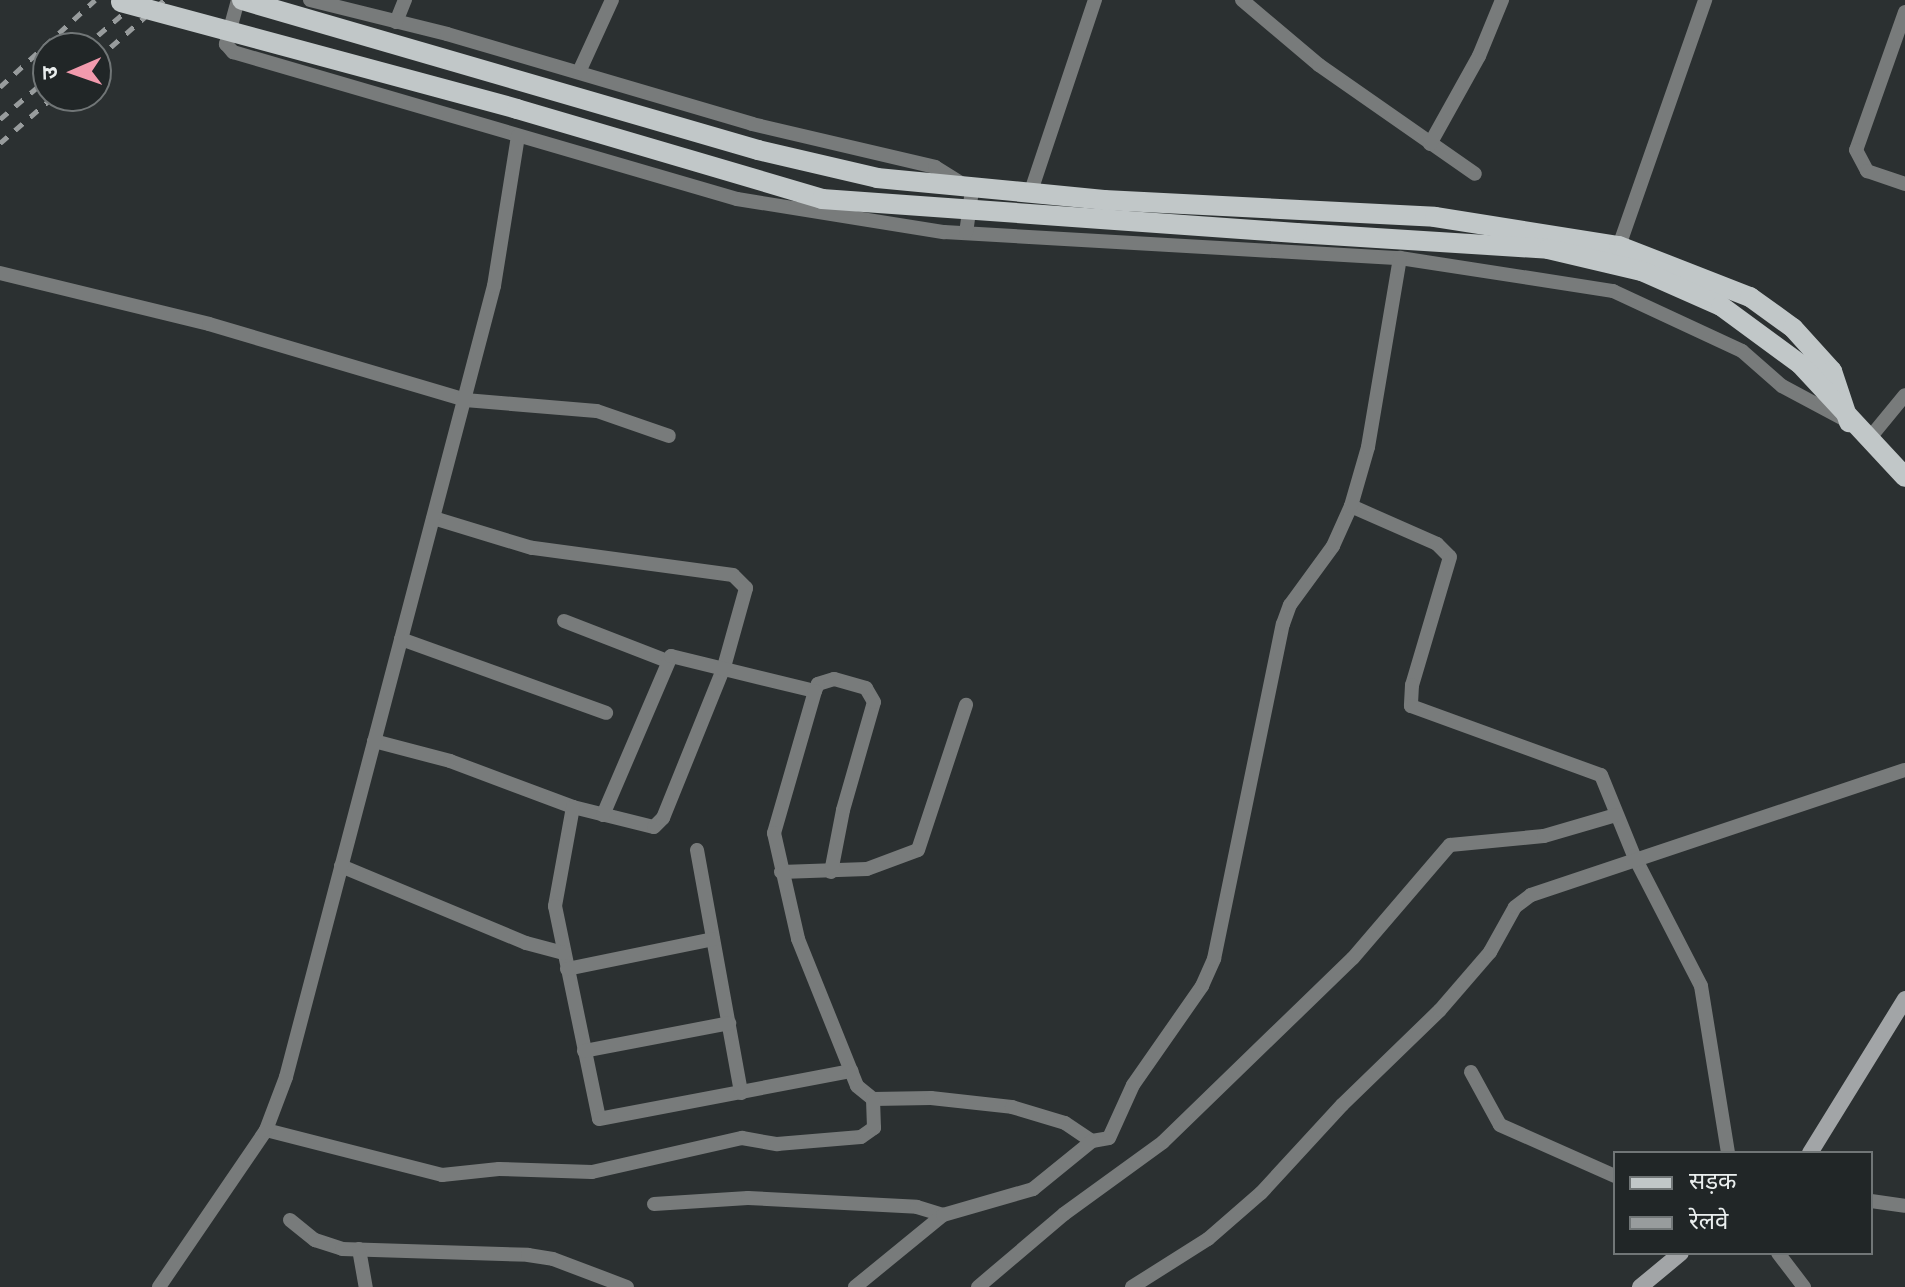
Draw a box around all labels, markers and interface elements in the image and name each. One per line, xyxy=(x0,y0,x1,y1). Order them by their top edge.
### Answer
north arrow xyxy=(32,32,112,112)
text: उ xyxy=(37,66,62,80)
legend xyxy=(1613,1151,1873,1255)
text: सड़क xyxy=(1689,1167,1737,1195)
text: रेलवे xyxy=(1689,1207,1728,1235)

